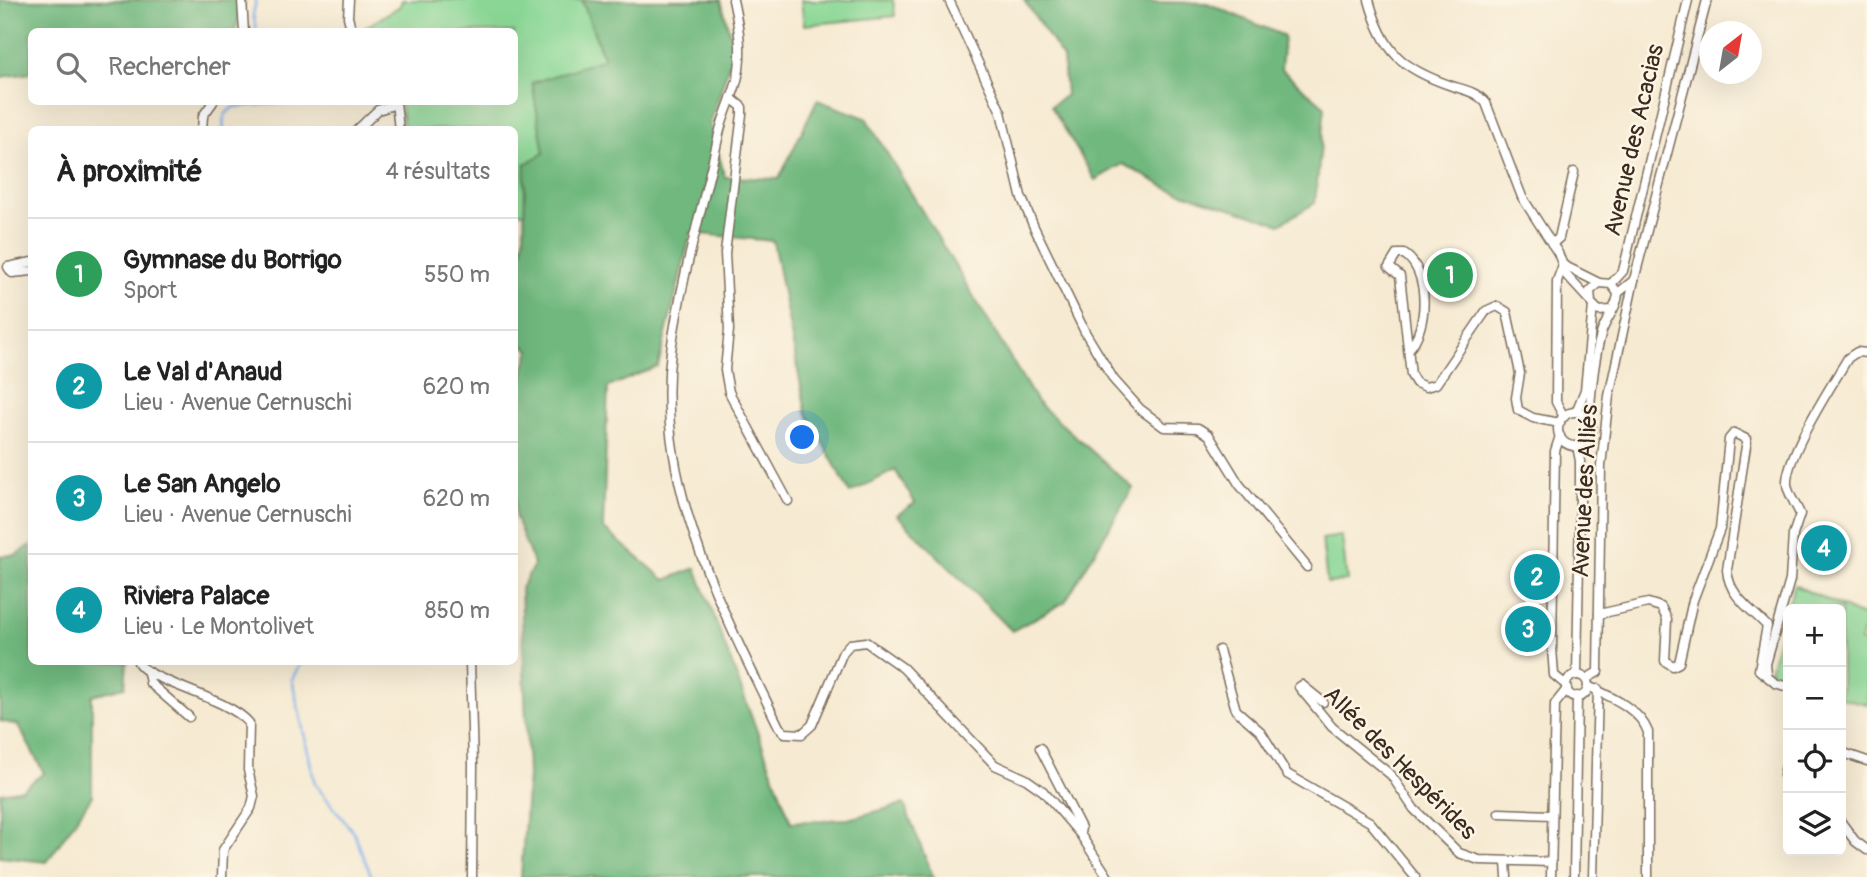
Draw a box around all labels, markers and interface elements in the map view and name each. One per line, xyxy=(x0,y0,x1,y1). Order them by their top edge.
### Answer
north arrow xyxy=(1699,21,1762,84)
search box xyxy=(28,28,518,105)
street label: Avenue des Acacias xyxy=(1598,41,1670,239)
icon: search xyxy=(52,48,90,86)
text: Rechercher xyxy=(108,51,231,83)
text: À proximité xyxy=(56,153,202,190)
text: 4 résultats xyxy=(386,157,490,186)
text: Gymnase du Borrigo xyxy=(123,244,342,276)
pin: 1 xyxy=(1427,249,1473,301)
text: 1 xyxy=(75,260,84,289)
text: 550 m xyxy=(424,260,490,289)
text: Sport xyxy=(123,276,177,305)
text: Le Val d'Anaud xyxy=(123,356,282,388)
text: 2 xyxy=(73,372,85,401)
text: 620 m xyxy=(423,372,490,401)
text: Lieu · Avenue Cernuschi xyxy=(123,388,351,417)
street label: Avenue des Alliés xyxy=(1566,403,1604,578)
your location xyxy=(785,420,819,454)
text: Le San Angelo xyxy=(123,468,281,500)
text: 3 xyxy=(73,484,85,513)
text: 620 m xyxy=(423,484,490,513)
text: Lieu · Avenue Cernuschi xyxy=(123,500,351,529)
pin: 4 xyxy=(1801,522,1847,574)
pin: 2 xyxy=(1514,551,1560,603)
text: Riviera Palace xyxy=(123,580,269,612)
text: 4 xyxy=(72,596,86,625)
text: 850 m xyxy=(425,596,490,625)
pin: 3 xyxy=(1505,603,1551,655)
map controls xyxy=(1783,604,1846,856)
button: + xyxy=(1783,604,1846,667)
text: Lieu · Le Montolivet xyxy=(123,612,314,641)
button: − xyxy=(1783,667,1846,730)
street label: Allée des Hespérides xyxy=(1317,680,1483,846)
button: locate xyxy=(1783,730,1846,793)
button: layers xyxy=(1783,793,1846,856)

